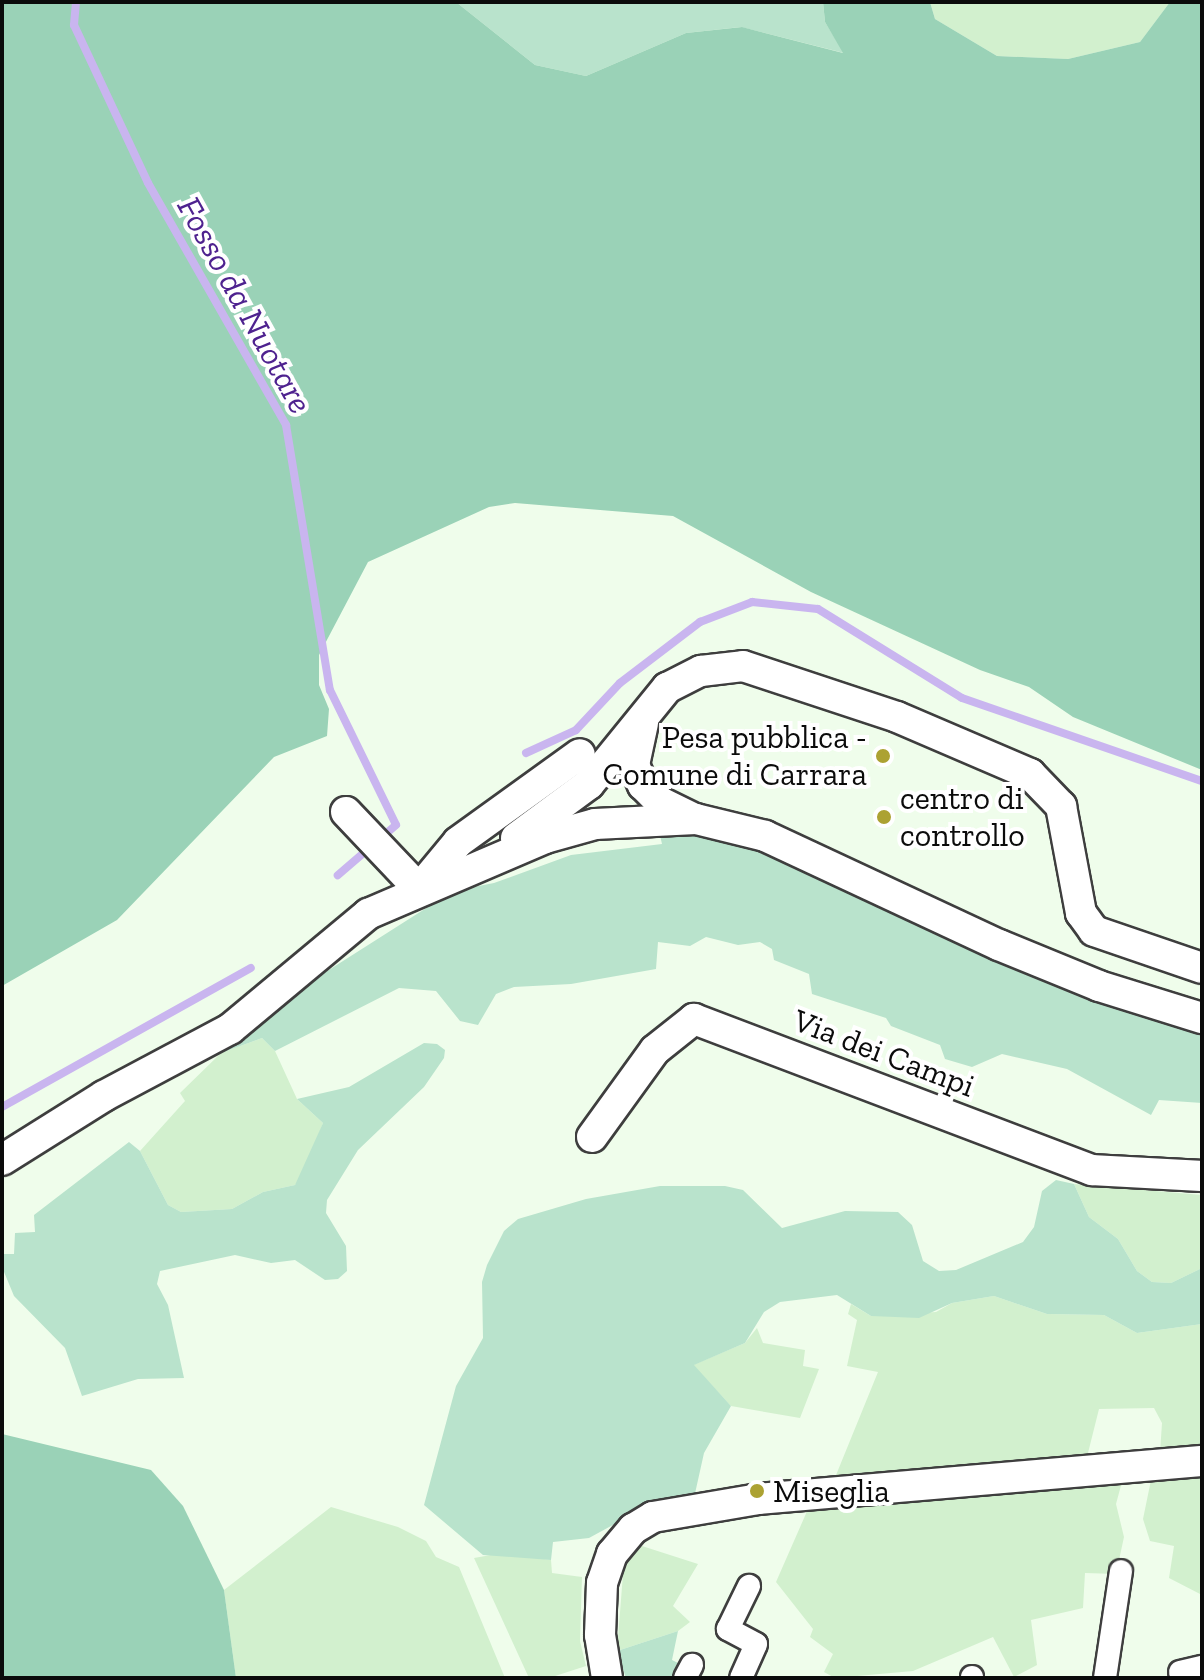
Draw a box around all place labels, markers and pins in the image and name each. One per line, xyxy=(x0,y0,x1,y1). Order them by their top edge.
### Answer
place label: Pesa pubblica - Comune di Carrara xyxy=(603,719,867,794)
marker: Pesa pubblica - Comune di Carrara xyxy=(874,747,892,765)
place label: centro di controllo xyxy=(900,780,1025,855)
marker: centro di controllo xyxy=(875,808,893,826)
place label: Miseglia xyxy=(773,1472,890,1510)
marker: Miseglia xyxy=(748,1482,766,1500)

